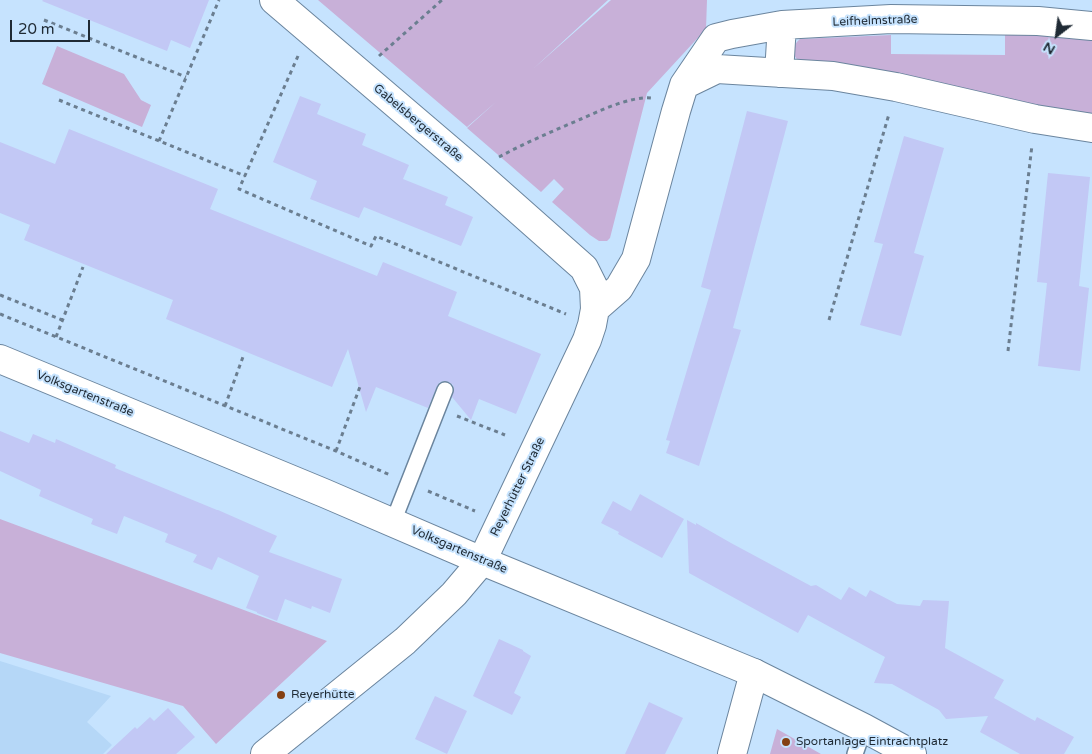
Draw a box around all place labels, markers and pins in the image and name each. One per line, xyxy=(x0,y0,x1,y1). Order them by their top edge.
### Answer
place label: Reyerhütte xyxy=(291,688,354,702)
marker: Reyerhütte xyxy=(275,689,287,701)
place label: Sportanlage Eintrachtplatz xyxy=(796,735,948,749)
marker: Sportanlage Eintrachtplatz xyxy=(780,736,792,748)

